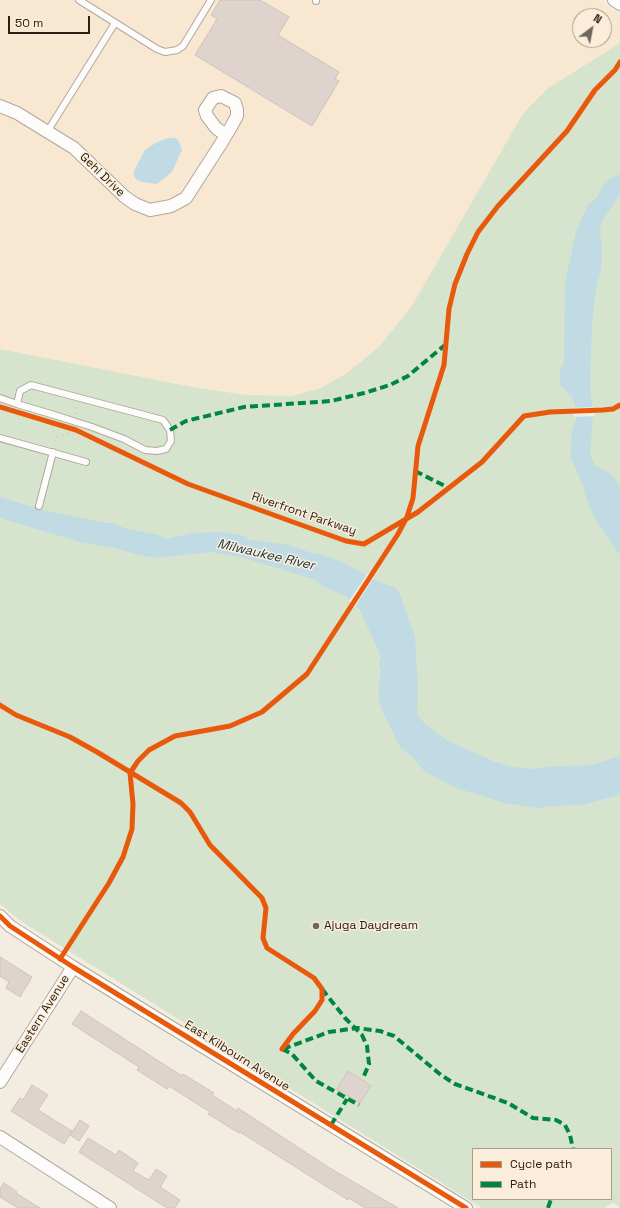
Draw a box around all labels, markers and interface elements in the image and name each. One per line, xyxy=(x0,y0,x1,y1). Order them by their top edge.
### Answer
scale bar xyxy=(10,8,92,34)
north arrow xyxy=(572,8,612,48)
text: N xyxy=(591,11,605,27)
text: 50 m xyxy=(15,15,43,31)
street label: Gehl Drive xyxy=(76,150,128,200)
street label: Riverfront Parkway xyxy=(250,489,358,539)
water label: Milwaukee River xyxy=(216,536,316,574)
place label: Ajuga Daydream xyxy=(324,919,418,933)
marker: Ajuga Daydream xyxy=(311,921,321,931)
street label: Eastern Avenue xyxy=(13,972,73,1056)
street label: East Kilbourn Avenue xyxy=(182,1018,292,1094)
legend xyxy=(472,1148,612,1200)
text: Cycle path xyxy=(510,1156,572,1172)
text: Path xyxy=(510,1176,536,1192)

